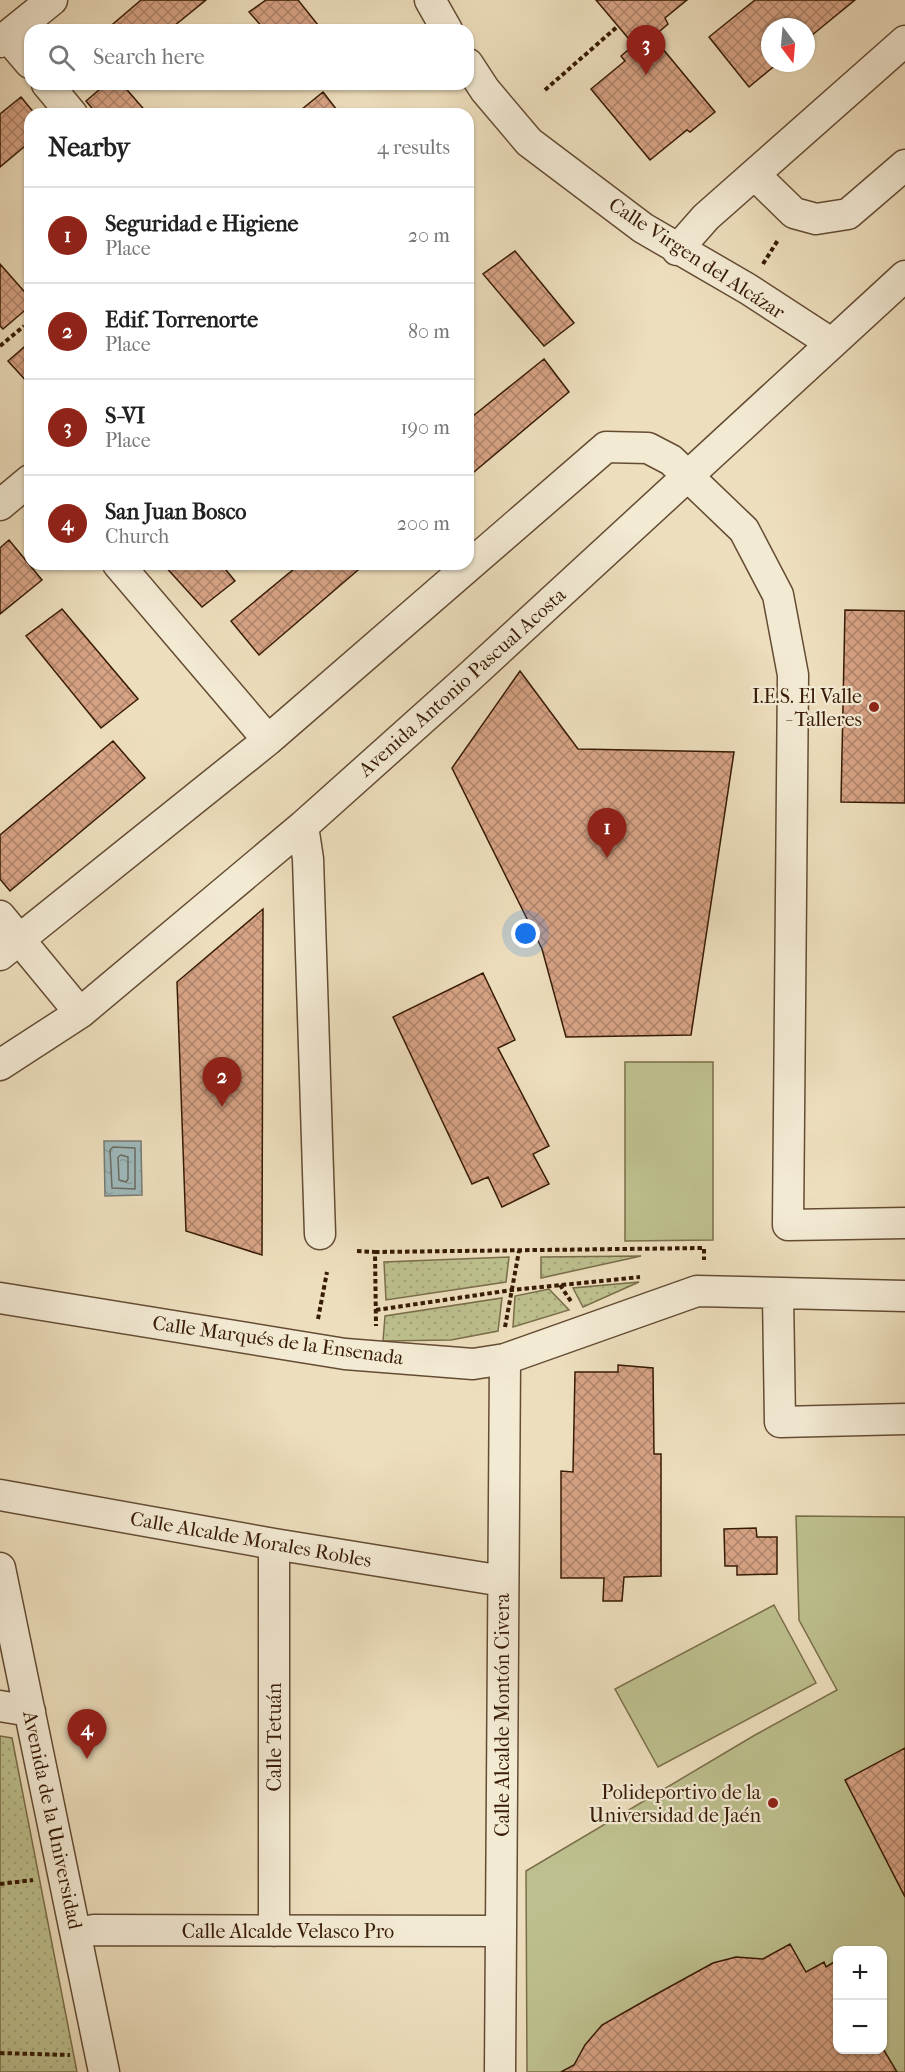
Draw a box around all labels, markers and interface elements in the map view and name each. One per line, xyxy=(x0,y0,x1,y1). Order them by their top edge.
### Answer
north arrow xyxy=(761,18,815,72)
search box xyxy=(24,24,474,90)
pin: 3 xyxy=(626,26,666,75)
icon: search xyxy=(45,41,78,74)
text: Search here xyxy=(93,44,205,70)
text: Nearby xyxy=(48,132,130,163)
text: 4 results xyxy=(377,136,450,159)
street label: Calle Virgen del Alcázar xyxy=(604,193,789,324)
text: Seguridad e Higiene xyxy=(105,211,298,237)
text: 1 xyxy=(64,224,71,247)
text: 20 m xyxy=(408,224,450,247)
text: Place xyxy=(105,237,151,260)
text: Edif. Torrenorte xyxy=(105,307,258,333)
text: 2 xyxy=(62,320,73,343)
text: 80 m xyxy=(408,320,450,343)
text: Place xyxy=(105,333,151,356)
text: S-VI xyxy=(105,403,145,429)
text: 3 xyxy=(63,416,72,439)
text: 190 m xyxy=(400,416,450,439)
text: Place xyxy=(105,429,151,452)
text: San Juan Bosco xyxy=(105,499,247,525)
text: 4 xyxy=(62,512,73,535)
text: 200 m xyxy=(397,512,450,535)
text: Church xyxy=(105,525,169,548)
street label: Avenida Antonio Pascual Acosta xyxy=(353,583,571,782)
place label: I.E.S. El Valle - Talleres xyxy=(752,685,862,731)
marker: I.E.S. El Valle - Talleres xyxy=(867,700,881,714)
pin: 1 xyxy=(588,808,626,858)
your location xyxy=(511,919,540,948)
pin: 2 xyxy=(202,1058,242,1107)
street label: Calle Marqués de la Ensenada xyxy=(151,1311,406,1370)
street label: Calle Alcalde Morales Robles xyxy=(128,1507,373,1572)
street label: Calle Alcalde Montón Civera xyxy=(491,1593,514,1837)
street label: Calle Tetuán xyxy=(263,1682,286,1791)
street label: Avenida de la Universidad xyxy=(18,1708,87,1933)
pin: 4 xyxy=(68,1710,106,1759)
place label: Polideportivo de la Universidad de Jaén xyxy=(589,1781,762,1827)
marker: Polideportivo de la Universidad de Jaén xyxy=(766,1796,780,1810)
street label: Calle Alcalde Velasco Pro xyxy=(182,1920,394,1943)
map controls xyxy=(833,1946,887,2054)
button: + xyxy=(833,1946,887,2000)
button: − xyxy=(833,2000,887,2054)

